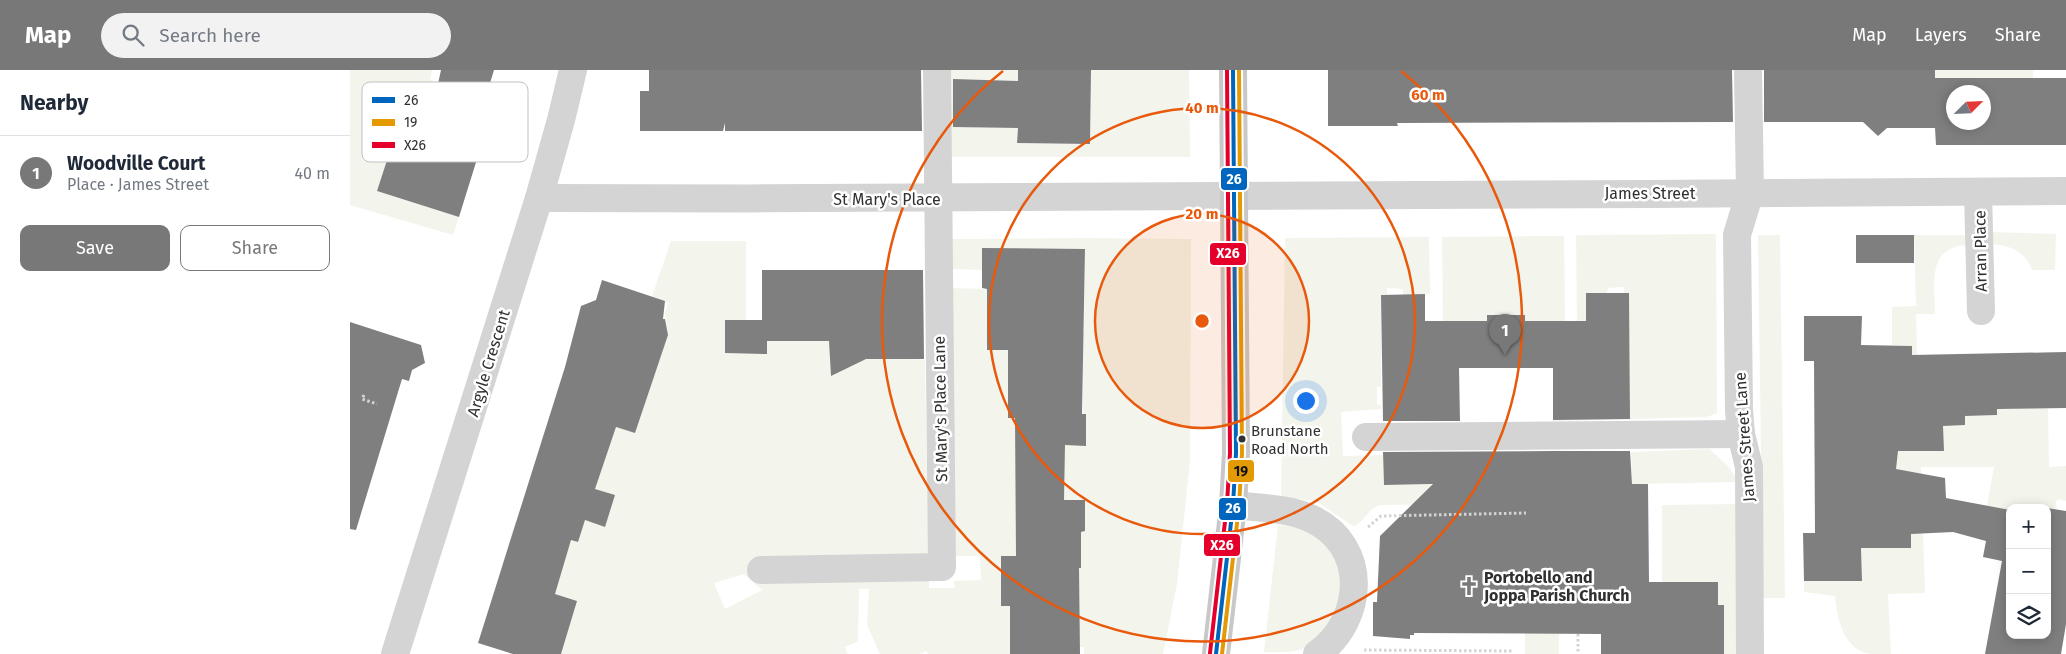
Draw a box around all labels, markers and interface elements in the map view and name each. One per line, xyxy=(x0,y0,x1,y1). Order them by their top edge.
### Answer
search box xyxy=(101,13,451,58)
text: Map xyxy=(25,21,71,49)
icon: search xyxy=(119,21,147,49)
text: Search here xyxy=(159,24,261,47)
text: Map xyxy=(1852,24,1887,46)
text: Layers xyxy=(1915,24,1967,46)
text: Share xyxy=(1995,24,2041,46)
legend xyxy=(362,82,528,162)
north arrow xyxy=(1946,85,1991,130)
text: 60 m xyxy=(1411,86,1445,104)
text: Nearby xyxy=(20,90,88,116)
text: 26 xyxy=(404,92,418,109)
text: 40 m xyxy=(1185,99,1219,117)
text: 19 xyxy=(404,114,417,131)
text: X26 xyxy=(404,137,426,154)
text: Woodville Court xyxy=(67,152,205,175)
text: 1 xyxy=(32,164,40,183)
text: 40 m xyxy=(295,164,330,183)
line badge: 26 xyxy=(1220,167,1248,191)
text: 26 xyxy=(1226,171,1242,188)
text: Place · James Street xyxy=(67,175,209,194)
street label: James Street xyxy=(1604,184,1696,203)
street label: St Mary's Place xyxy=(833,190,941,209)
text: 20 m xyxy=(1186,205,1218,223)
street label: Arran Place xyxy=(1970,210,1991,292)
button: Save xyxy=(20,225,170,271)
button: Share xyxy=(180,225,330,271)
line badge: X26 xyxy=(1209,242,1247,266)
text: X26 xyxy=(1215,245,1240,262)
street label: Argyle Crescent xyxy=(463,307,514,419)
centre of rings xyxy=(1193,312,1211,330)
pin: 1 xyxy=(1489,314,1521,355)
street label: St Mary's Place Lane xyxy=(930,336,951,482)
street label: James Street Lane xyxy=(1730,371,1759,502)
your location xyxy=(1293,388,1319,414)
place label: Brunstane Road North xyxy=(1251,422,1329,458)
marker: Brunstane Road North xyxy=(1237,434,1247,444)
line badge: 19 xyxy=(1227,459,1255,483)
text: 19 xyxy=(1234,463,1248,480)
line badge: 26 xyxy=(1218,497,1247,521)
text: 26 xyxy=(1225,500,1241,517)
map controls xyxy=(2006,504,2051,639)
button: + xyxy=(2006,504,2051,549)
line badge: X26 xyxy=(1203,533,1241,557)
text: X26 xyxy=(1209,537,1234,554)
button: − xyxy=(2006,549,2051,594)
place label: Portobello and Joppa Parish Church xyxy=(1483,568,1629,605)
church icon: Portobello and Joppa Parish Church xyxy=(1458,575,1480,597)
button: layers xyxy=(2006,594,2051,639)

